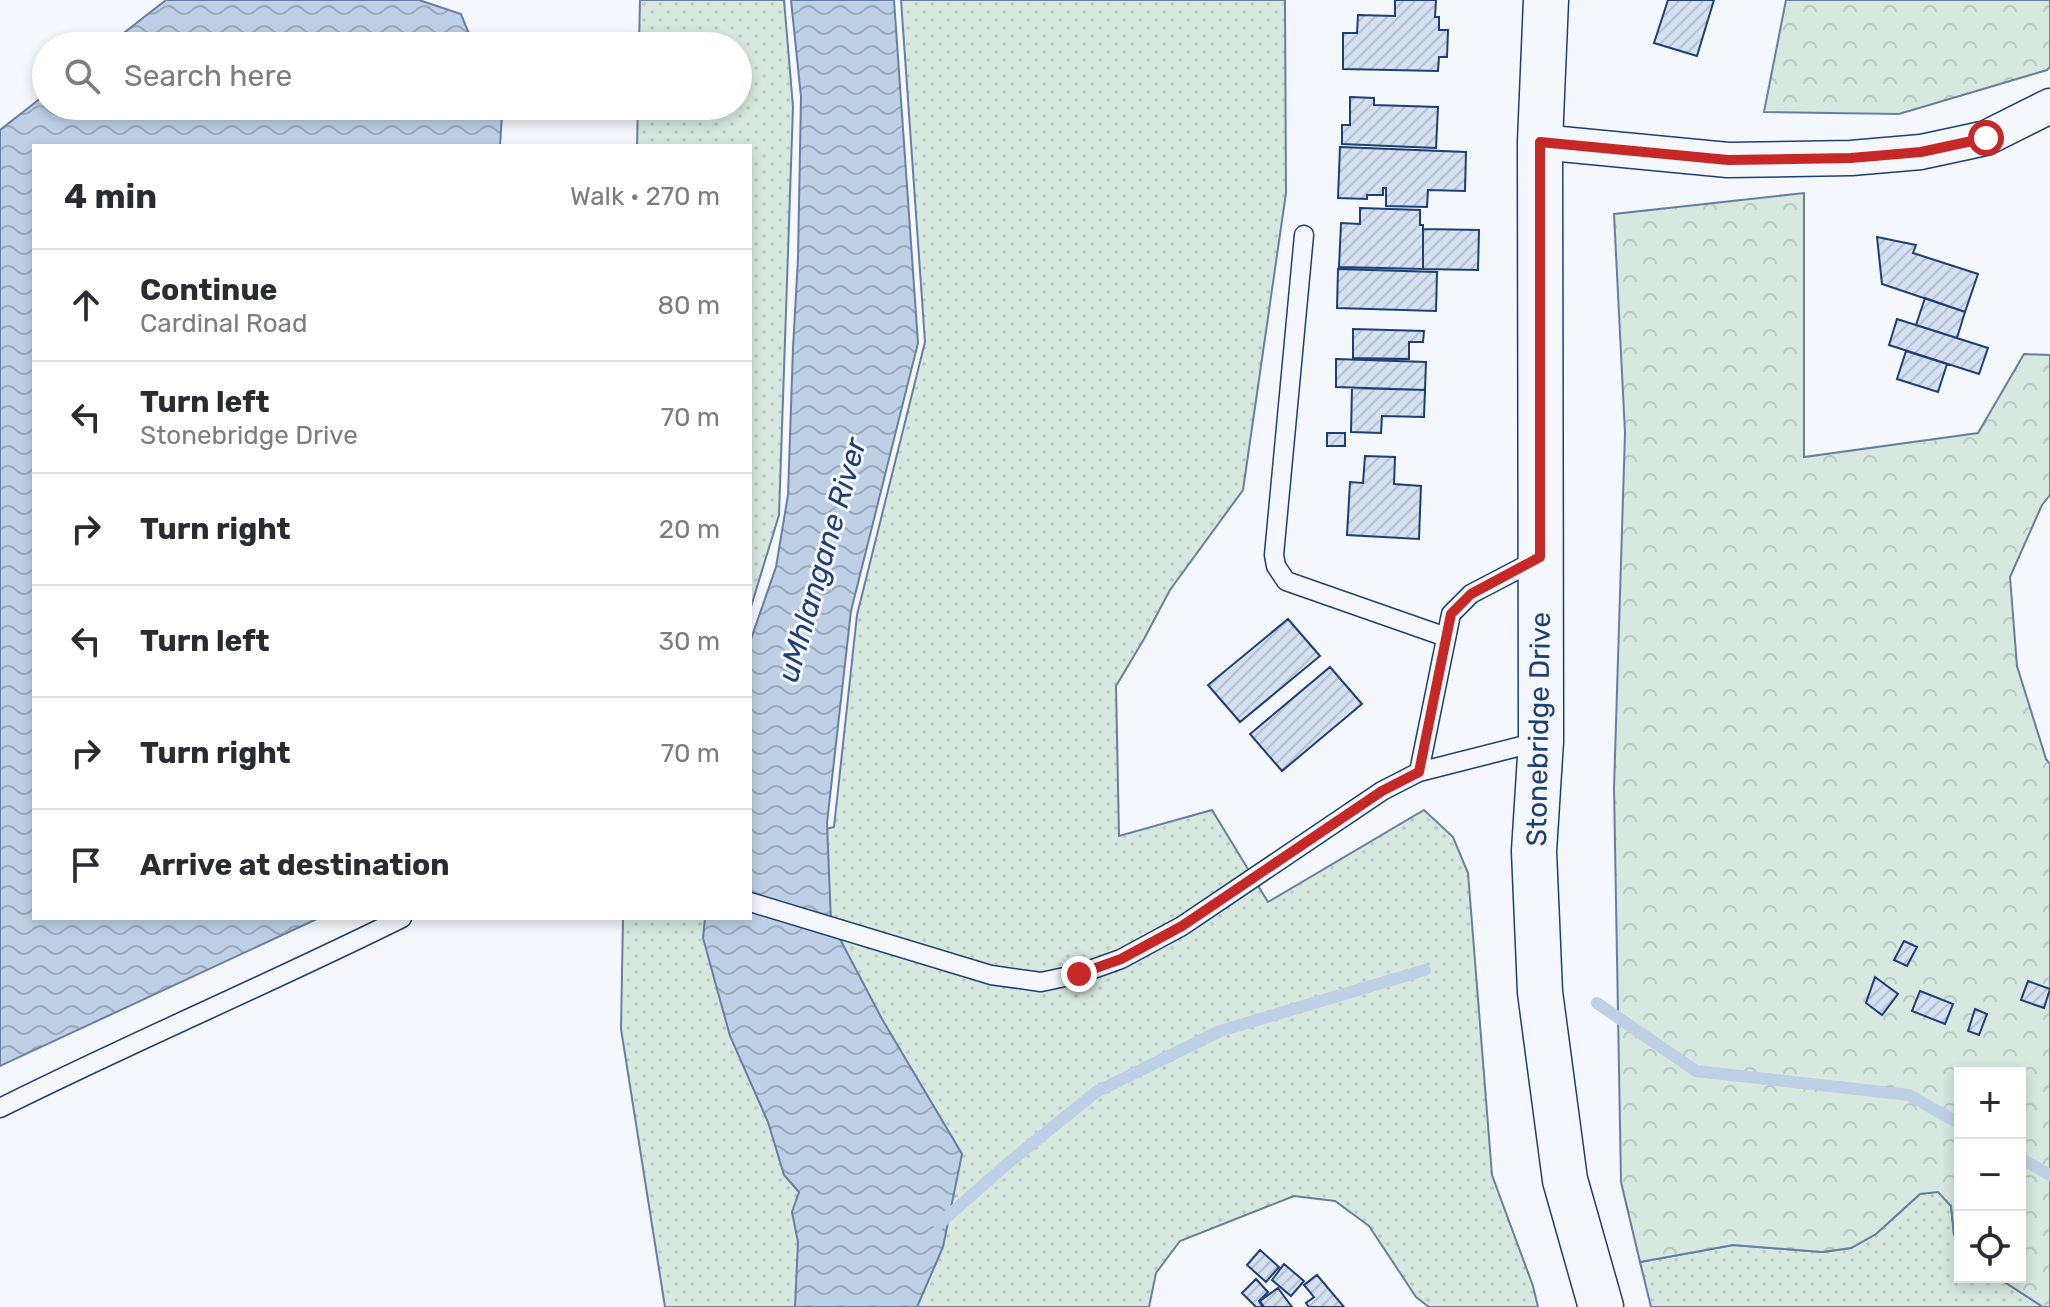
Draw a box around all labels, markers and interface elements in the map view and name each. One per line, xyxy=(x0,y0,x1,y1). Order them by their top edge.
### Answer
search box xyxy=(32,32,752,120)
icon: search xyxy=(60,54,104,98)
text: Search here xyxy=(124,58,292,94)
route start xyxy=(1968,120,2004,156)
text: 4 min xyxy=(64,176,157,217)
text: Walk · 270 m xyxy=(570,181,720,212)
text: Continue xyxy=(140,272,277,308)
icon: ahead xyxy=(64,283,108,327)
text: 80 m xyxy=(657,290,720,321)
text: Cardinal Road xyxy=(140,308,307,339)
text: Turn left xyxy=(140,384,270,420)
icon: left xyxy=(64,395,108,439)
text: 70 m xyxy=(661,402,720,433)
text: Stonebridge Drive xyxy=(140,420,358,451)
water label: uMhlangane River xyxy=(770,432,875,686)
icon: right xyxy=(64,507,108,551)
text: Turn right xyxy=(140,511,291,547)
text: 20 m xyxy=(659,514,720,545)
street label: Stonebridge Drive xyxy=(1520,612,1557,847)
icon: left xyxy=(64,619,108,663)
text: Turn left xyxy=(140,623,270,659)
text: 30 m xyxy=(658,626,720,657)
icon: right xyxy=(64,731,108,775)
text: Turn right xyxy=(140,735,291,771)
text: 70 m xyxy=(661,738,720,769)
icon: arrive xyxy=(64,843,108,887)
text: Arrive at destination xyxy=(140,847,450,883)
route end xyxy=(1061,956,1097,992)
map controls xyxy=(1954,1067,2026,1283)
button: + xyxy=(1954,1067,2026,1139)
button: − xyxy=(1954,1139,2026,1211)
button: locate xyxy=(1954,1211,2026,1283)

